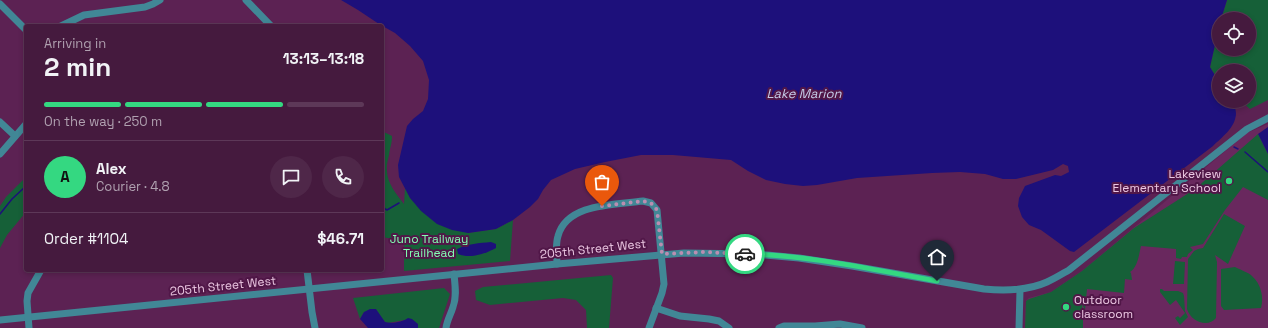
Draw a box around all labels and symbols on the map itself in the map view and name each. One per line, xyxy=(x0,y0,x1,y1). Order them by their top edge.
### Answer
water label: Lake Marion xyxy=(766,85,843,102)
pin xyxy=(585,165,619,206)
place label: Lakeview Elementary School xyxy=(1113,166,1221,196)
marker: Lakeview Elementary School xyxy=(1224,176,1234,186)
park label: Juno Trailway Trailhead xyxy=(390,231,468,261)
courier xyxy=(725,234,765,274)
street label: 205th Street West xyxy=(539,235,647,263)
pin xyxy=(920,240,954,281)
street label: 205th Street West xyxy=(169,272,277,300)
place label: Outdoor classroom xyxy=(1074,292,1133,322)
marker: Outdoor classroom xyxy=(1061,302,1071,312)

